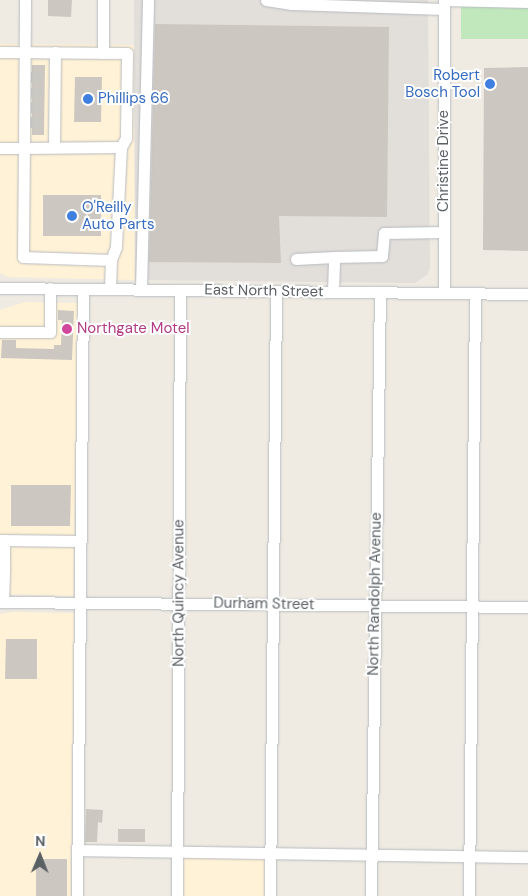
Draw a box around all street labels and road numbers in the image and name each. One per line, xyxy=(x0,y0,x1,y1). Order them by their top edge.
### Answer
street label: Christine Drive xyxy=(435,110,453,212)
street label: East North Street xyxy=(204,281,324,301)
street label: North Randolph Avenue xyxy=(365,512,385,676)
street label: North Quincy Avenue xyxy=(170,519,188,667)
street label: Durham Street xyxy=(213,594,315,614)

